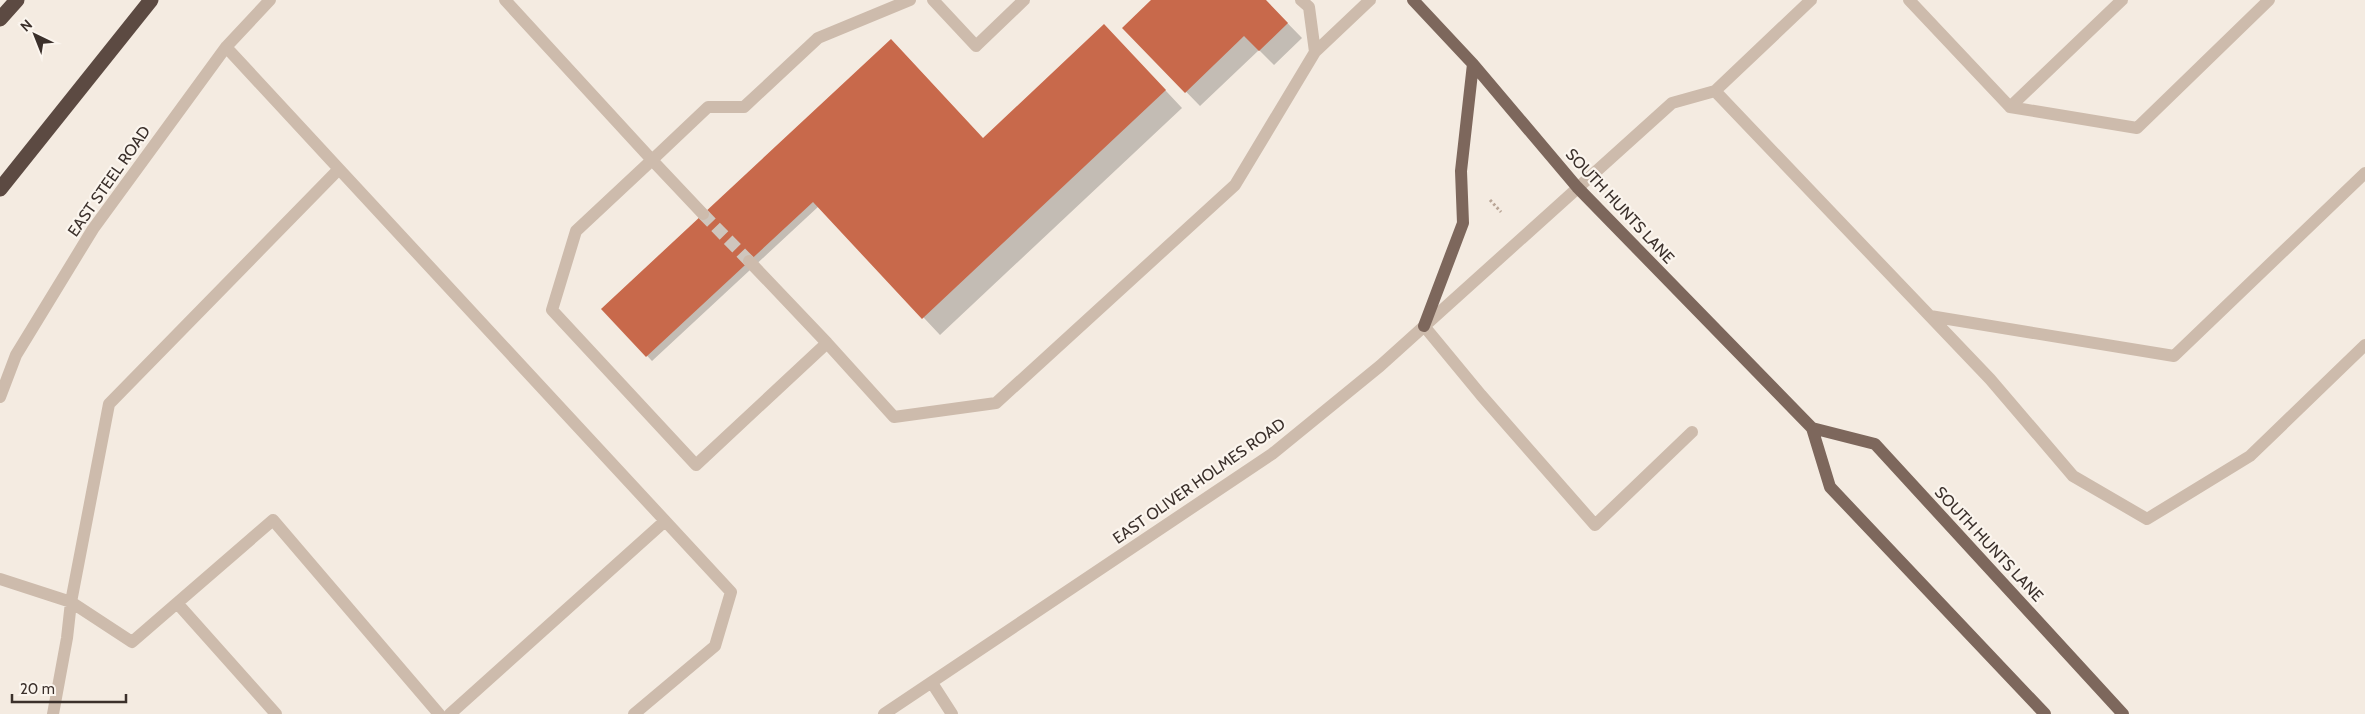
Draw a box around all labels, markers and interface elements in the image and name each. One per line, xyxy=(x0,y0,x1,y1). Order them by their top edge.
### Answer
north arrow xyxy=(10,10,60,60)
text: N xyxy=(16,16,36,35)
street label: EAST STEEL ROAD xyxy=(64,122,154,240)
street label: SOUTH HUNTS LANE xyxy=(1562,145,1678,268)
street label: EAST OLIVER HOLMES ROAD xyxy=(1109,414,1289,548)
street label: SOUTH HUNTS LANE xyxy=(1931,483,2047,606)
scale bar xyxy=(12,672,126,704)
text: 20 m xyxy=(20,680,55,698)

